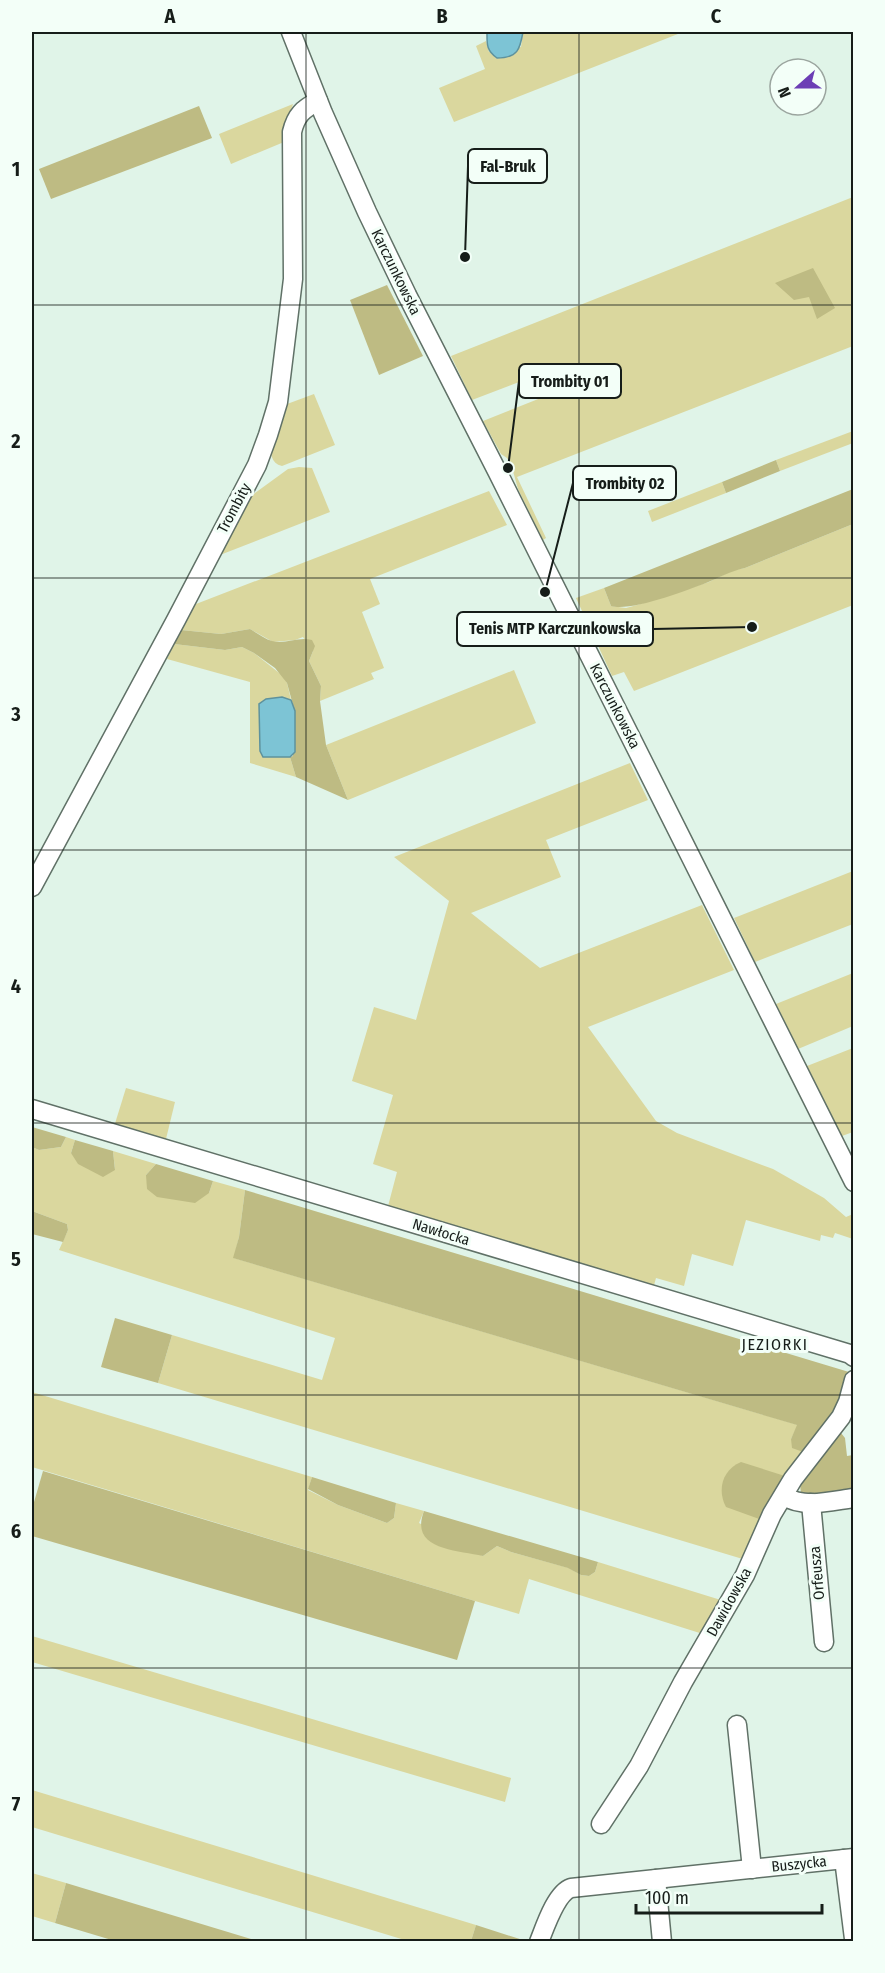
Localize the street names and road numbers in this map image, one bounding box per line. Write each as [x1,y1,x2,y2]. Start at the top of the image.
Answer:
street label: Karczunkowska [368,226,424,318]
street label: Trombity [213,480,255,536]
street label: Karczunkowska [586,660,644,752]
street label: Nawłocka [410,1215,472,1249]
street label: Orfeusza [806,1545,828,1601]
street label: Dawidowska [703,1565,755,1639]
street label: Buszycka [770,1852,828,1876]

